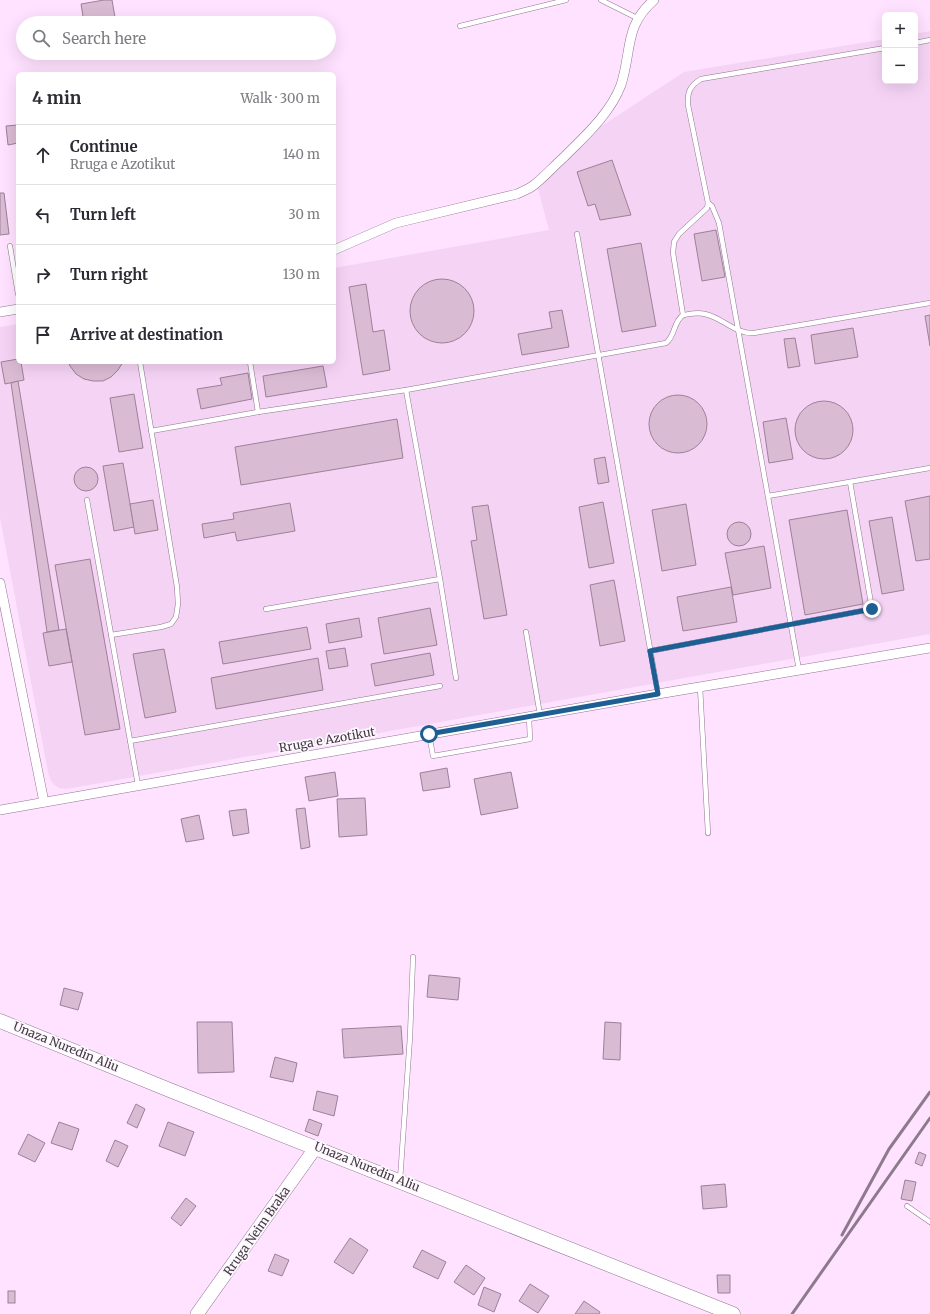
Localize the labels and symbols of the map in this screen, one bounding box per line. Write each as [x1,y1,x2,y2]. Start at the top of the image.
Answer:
route end [863,600,881,618]
street label: Rruga e Azotikut [278,724,376,755]
route start [420,725,438,743]
street label: Unaza Nuredin Aliu [11,1018,122,1075]
street label: Unaza Nuredin Aliu [312,1138,423,1195]
street label: Rruga Neim Braka [220,1183,293,1278]

